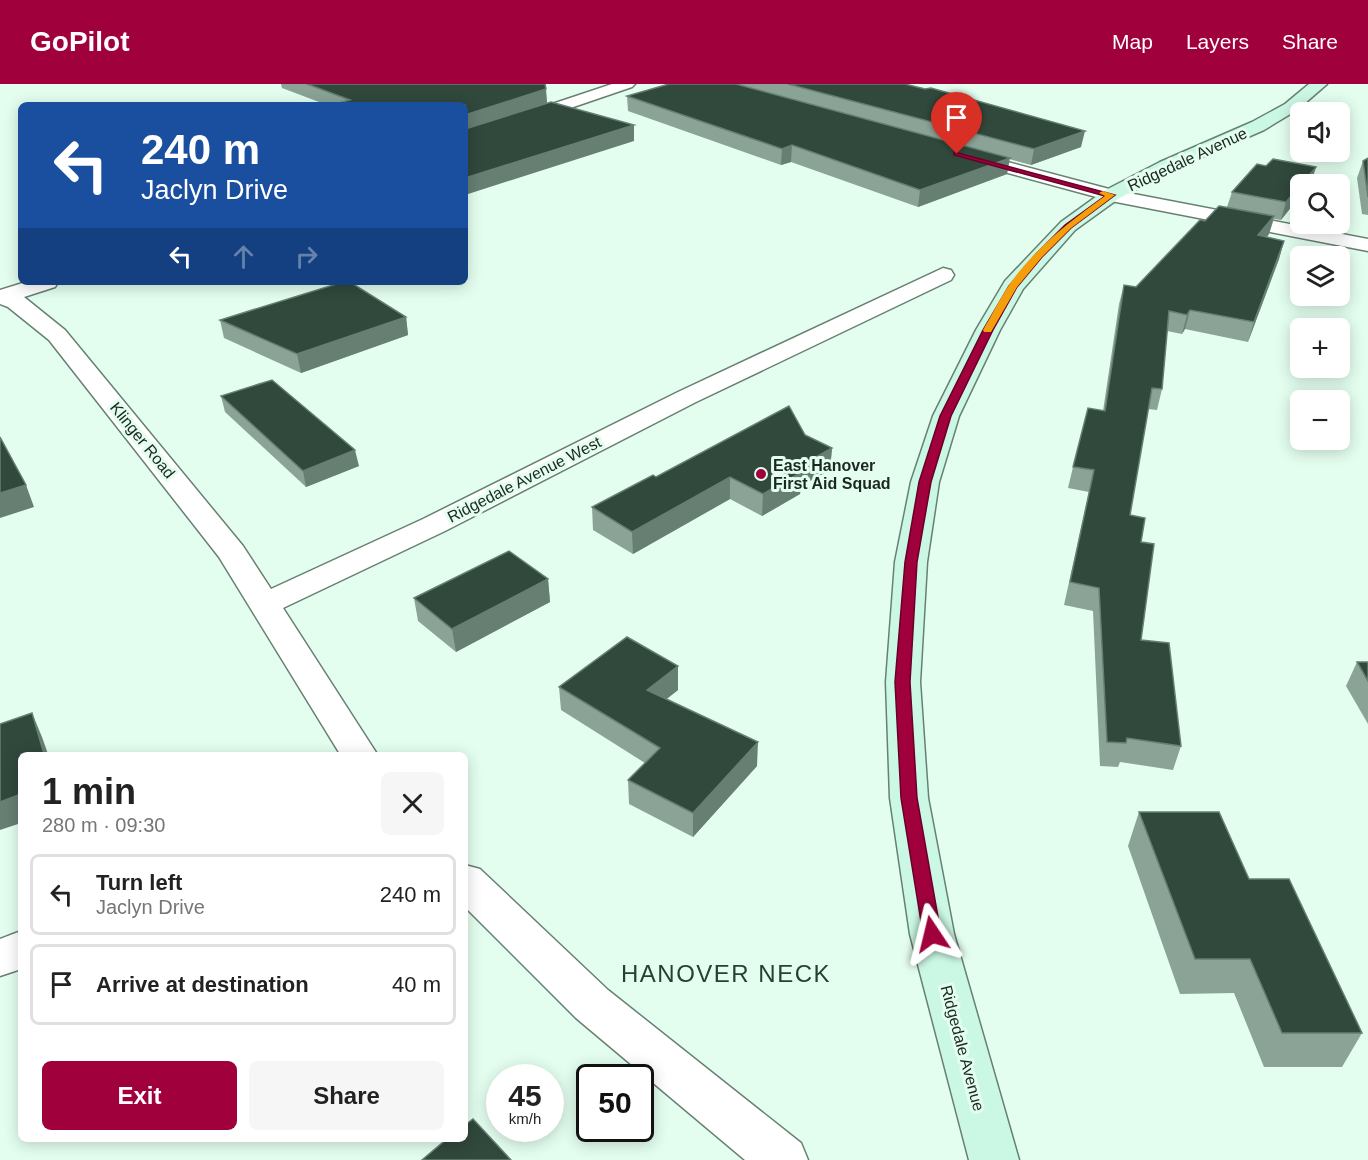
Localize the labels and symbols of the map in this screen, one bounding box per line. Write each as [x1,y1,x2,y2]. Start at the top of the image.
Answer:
pin [931,92,982,154]
street label: Ridgedale Avenue [1125,124,1250,195]
street label: Klinger Road [107,399,178,482]
street label: Ridgedale Avenue West [445,433,604,526]
place label: East Hanover First Aid Squad [773,457,891,492]
marker: East Hanover First Aid Squad [754,467,768,481]
position arrow [900,902,964,966]
district label: HANOVER NECK [621,960,831,987]
street label: Ridgedale Avenue [938,983,988,1113]
speed limit sign: 50 [576,1064,654,1142]

